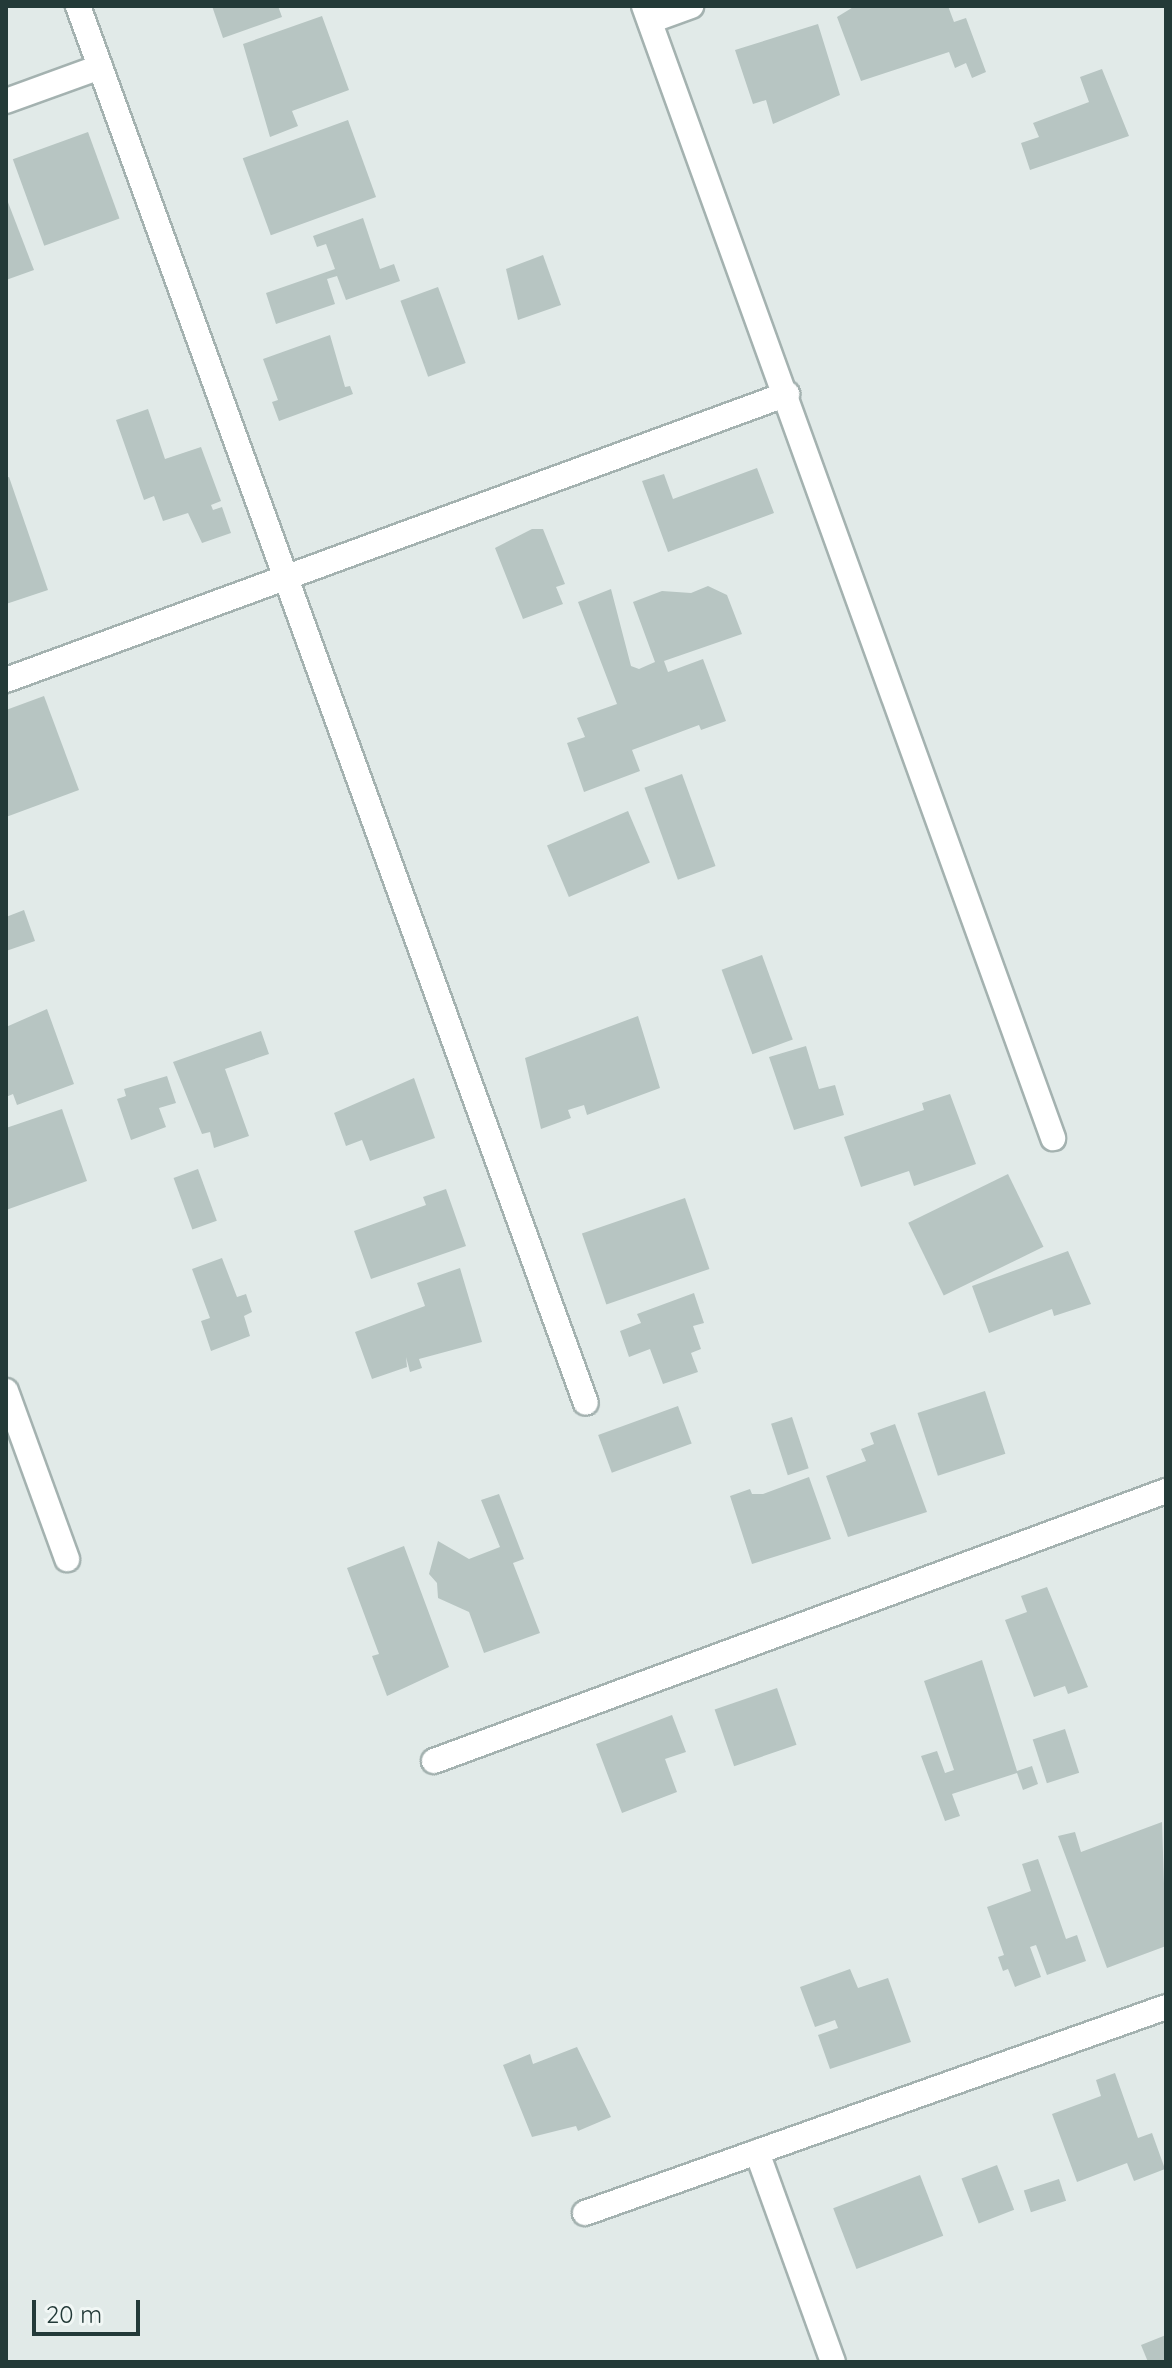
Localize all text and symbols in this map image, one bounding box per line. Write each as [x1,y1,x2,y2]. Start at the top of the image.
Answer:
scale bar [36,2284,144,2334]
text: 20 m [46,2299,102,2329]

